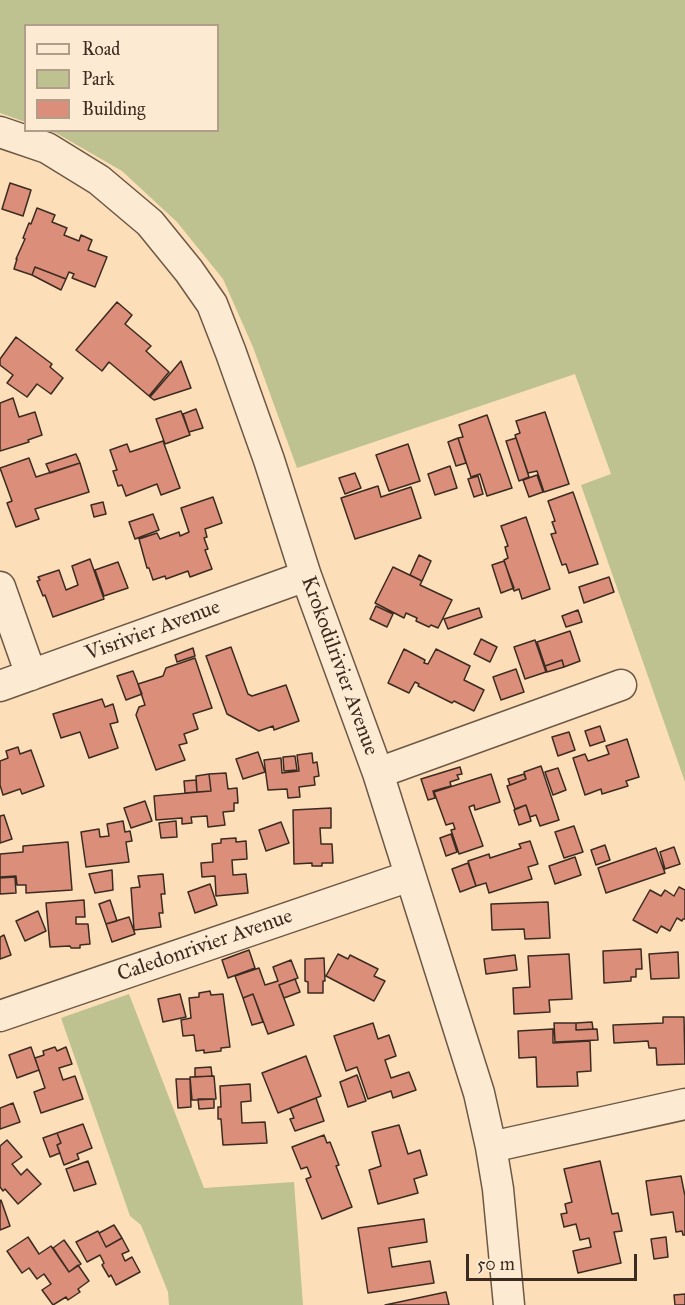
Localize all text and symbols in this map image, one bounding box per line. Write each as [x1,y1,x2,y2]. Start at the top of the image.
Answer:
legend [24,24,219,132]
text: Road [82,38,120,60]
text: Park [82,68,115,90]
text: Building [82,98,145,120]
street label: Krokodilrivier Avenue [295,573,383,759]
street label: Visrivier Avenue [82,595,224,667]
street label: Caledonrivier Avenue [114,904,296,988]
scale bar [469,1242,640,1280]
text: 50 m [477,1253,515,1275]

